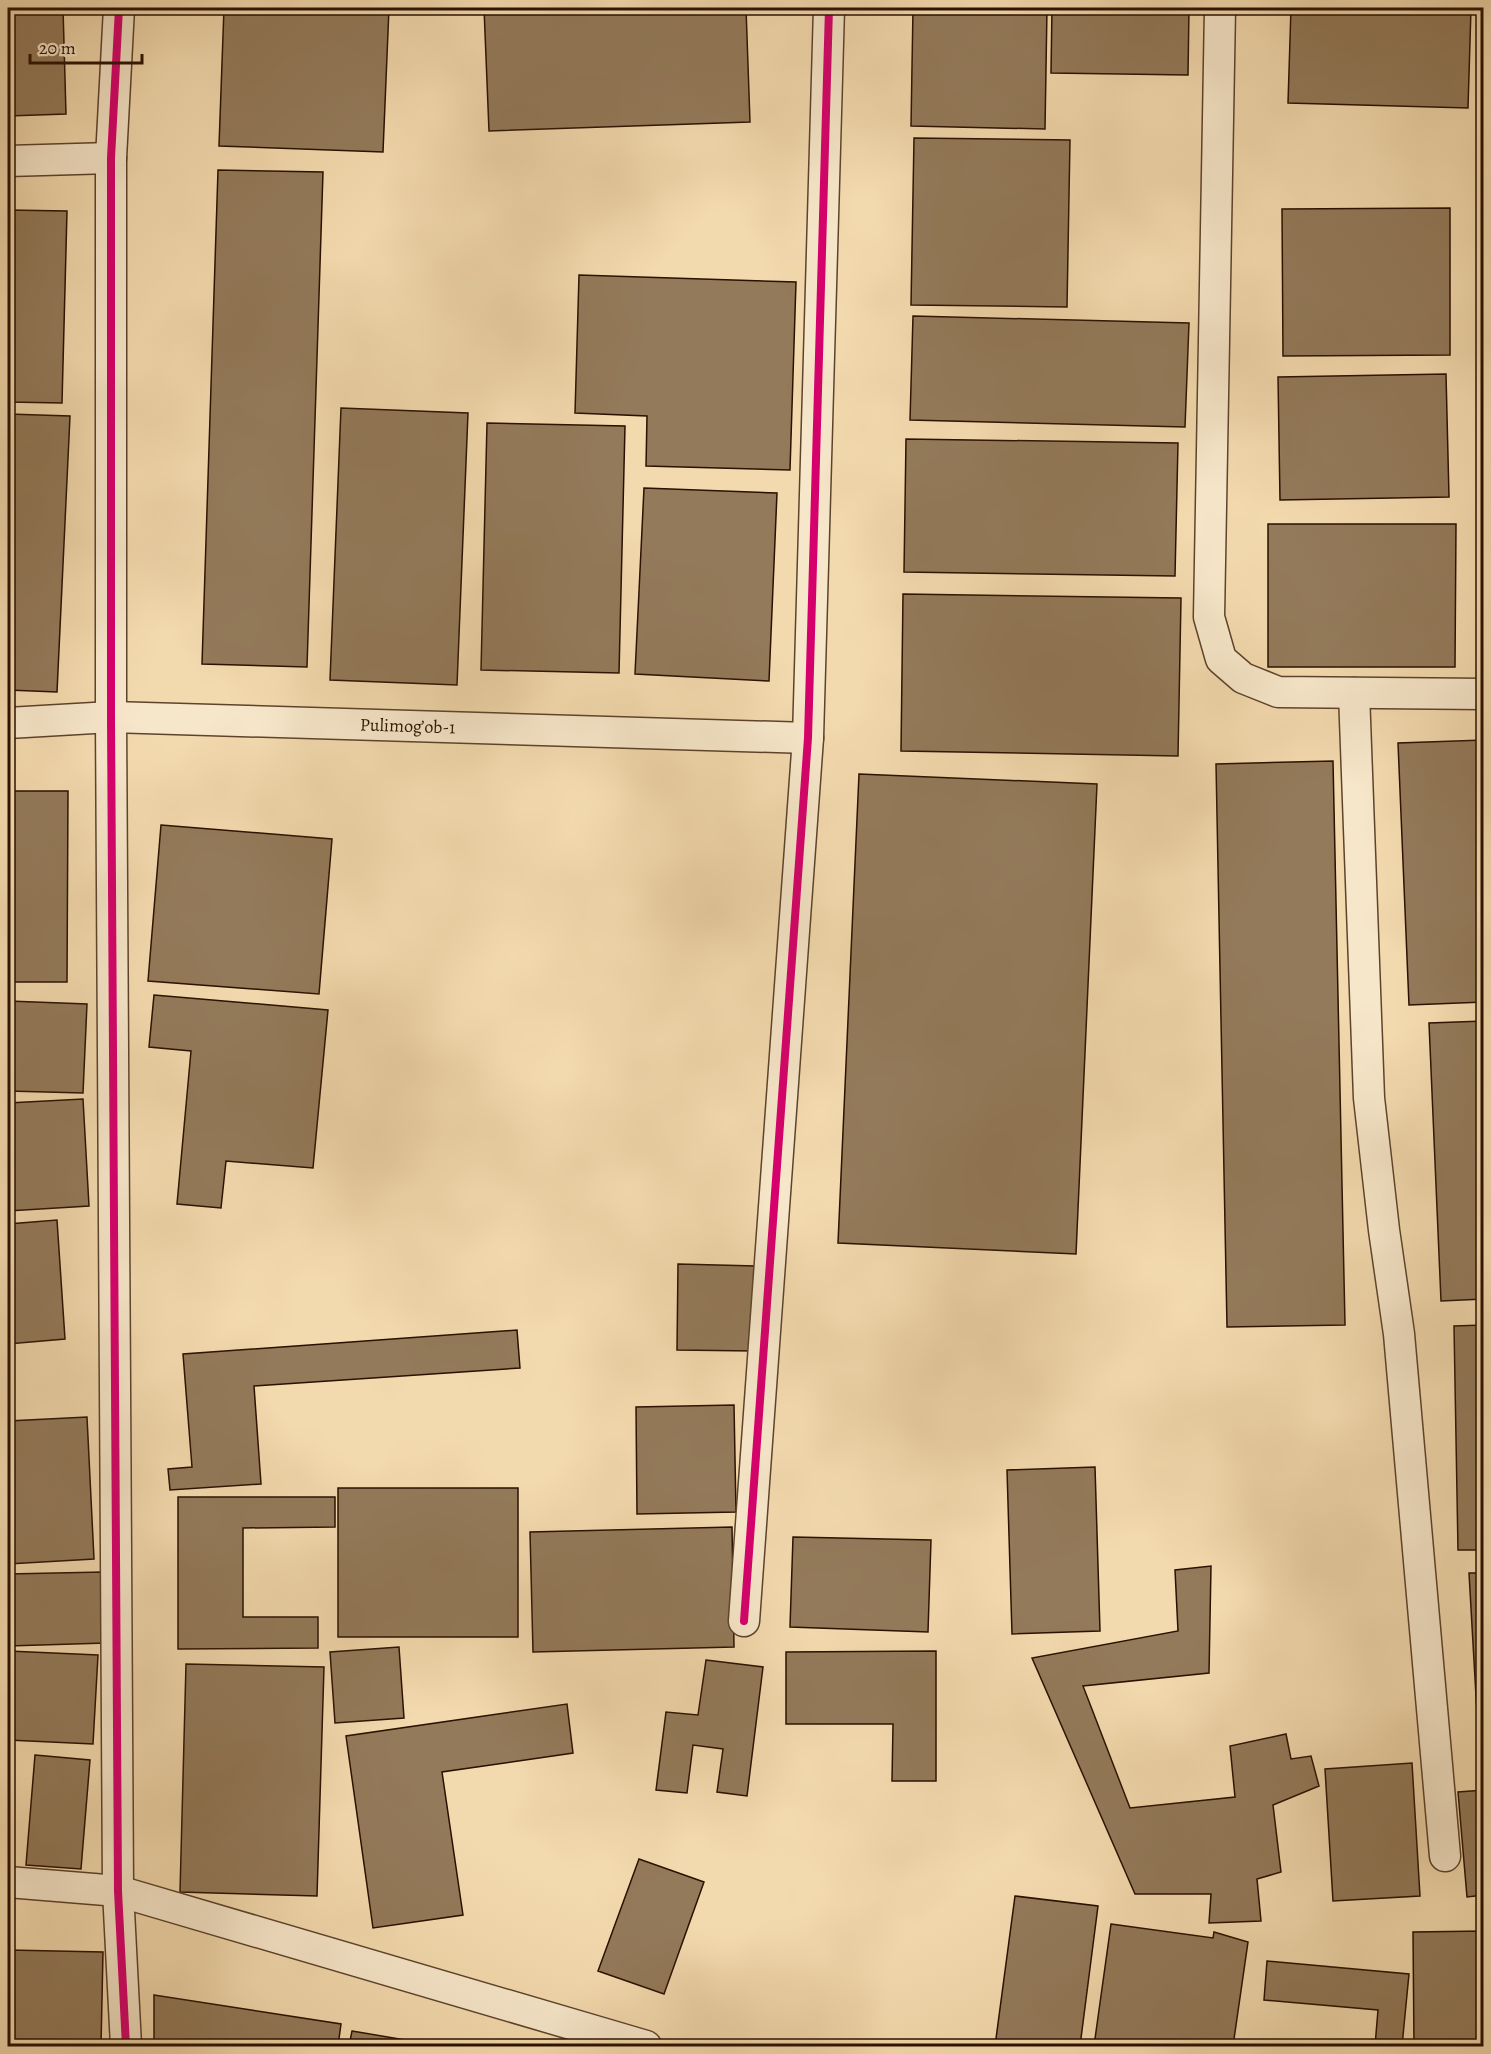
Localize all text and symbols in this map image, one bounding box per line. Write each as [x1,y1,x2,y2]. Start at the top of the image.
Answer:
scale bar [30,27,142,65]
text: 20 m [39,36,76,60]
street label: Pulimog’ob-1 [360,713,456,739]

